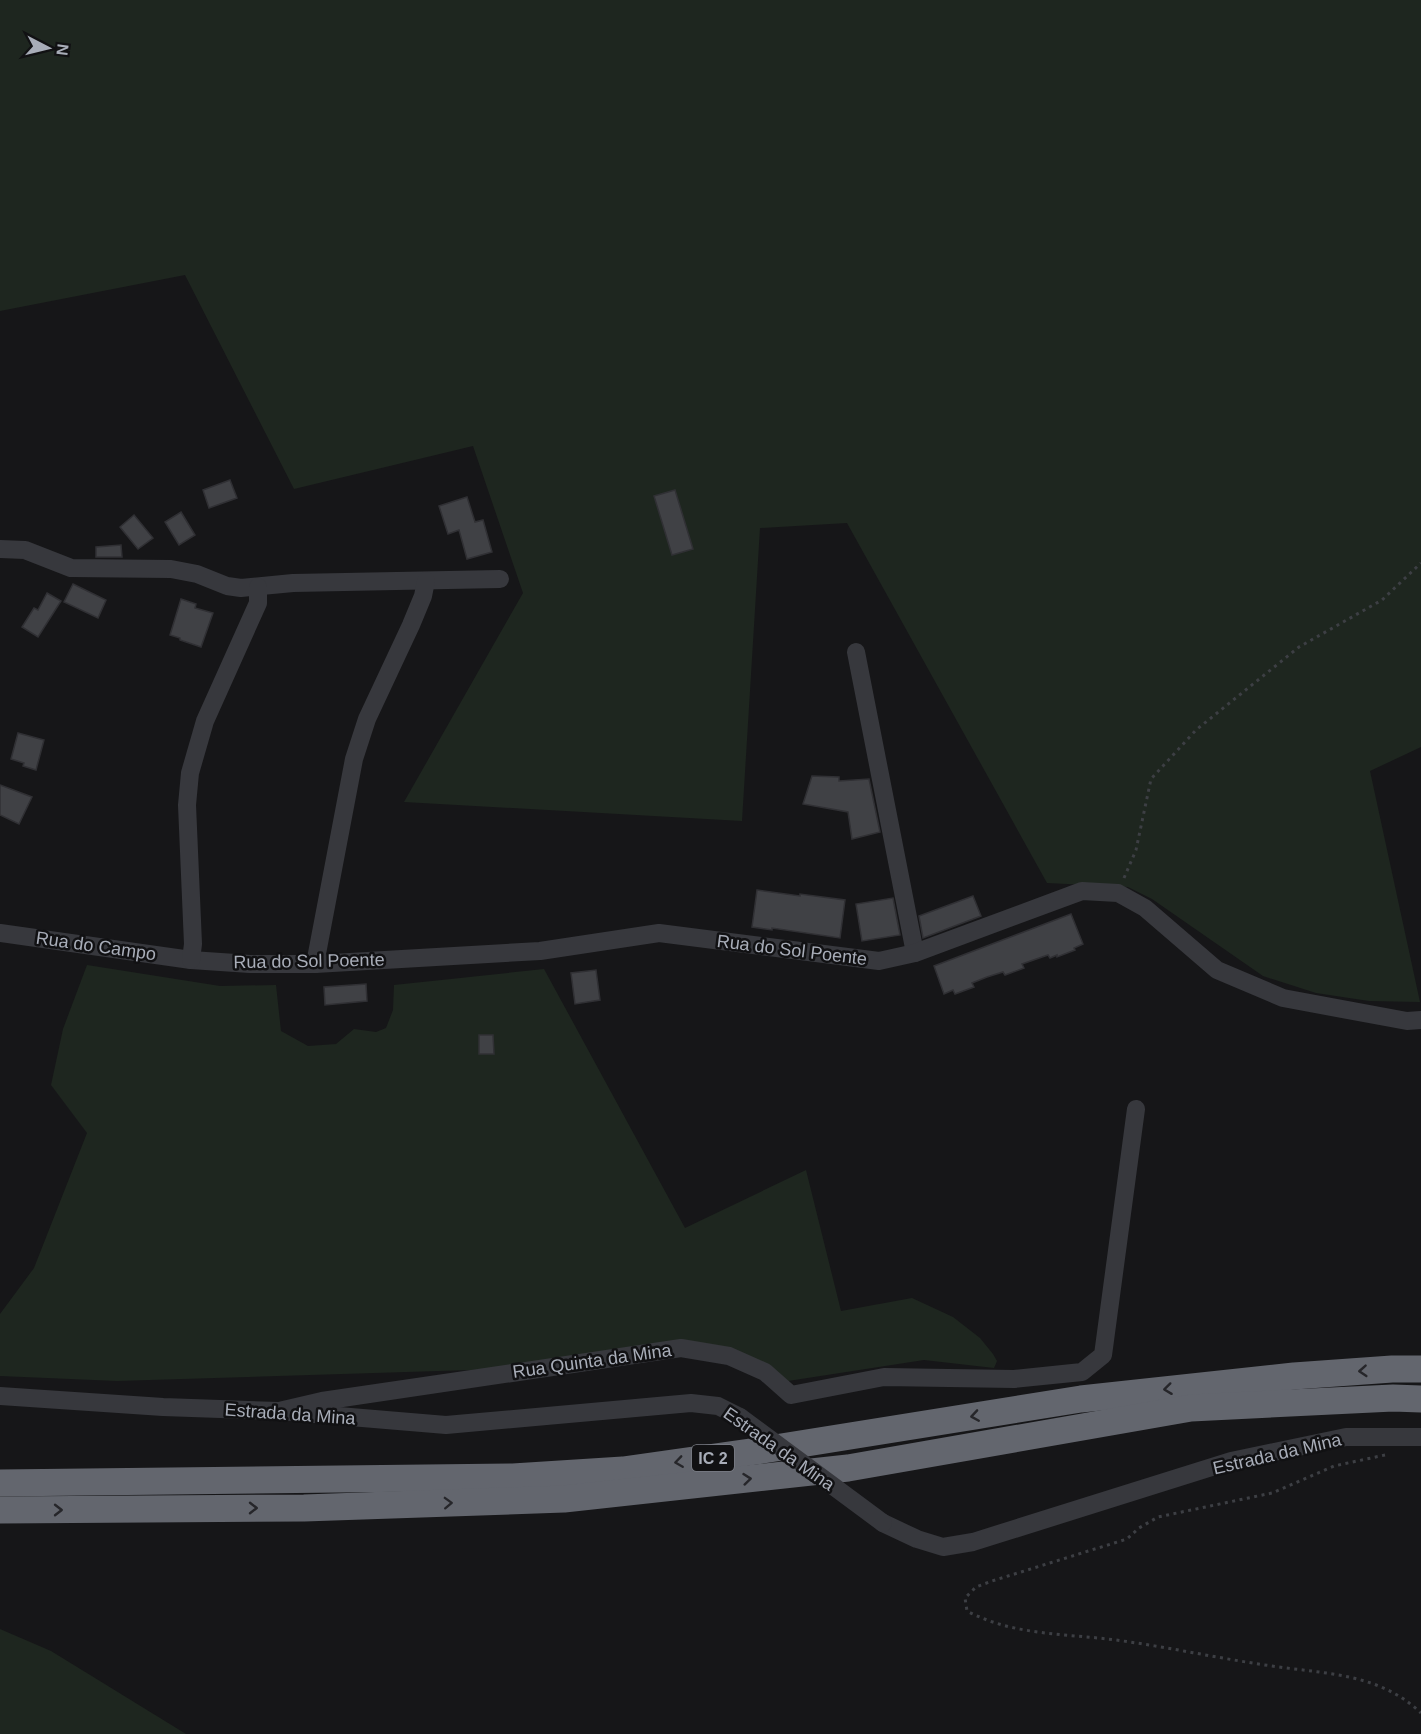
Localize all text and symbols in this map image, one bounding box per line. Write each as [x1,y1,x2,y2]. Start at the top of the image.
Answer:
north arrow [18,18,78,78]
text: N [53,43,72,57]
street label: Rua do Campo [35,928,157,964]
street label: Rua do Sol Poente [716,931,868,969]
street label: Rua do Sol Poente [233,950,385,972]
street label: Rua Quinta da Mina [511,1340,674,1382]
one-way arrow [1358,1364,1367,1377]
one-way arrow [1164,1382,1173,1395]
street label: Estrada da Mina [224,1399,357,1429]
street label: Estrada da Mina [720,1403,839,1495]
one-way arrow [971,1410,980,1422]
street label: Estrada da Mina [1211,1429,1344,1478]
road number: IC 2 [692,1445,734,1471]
one-way arrow [674,1456,684,1468]
one-way arrow [743,1473,752,1486]
one-way arrow [444,1497,453,1510]
one-way arrow [249,1502,258,1515]
one-way arrow [54,1504,63,1516]

